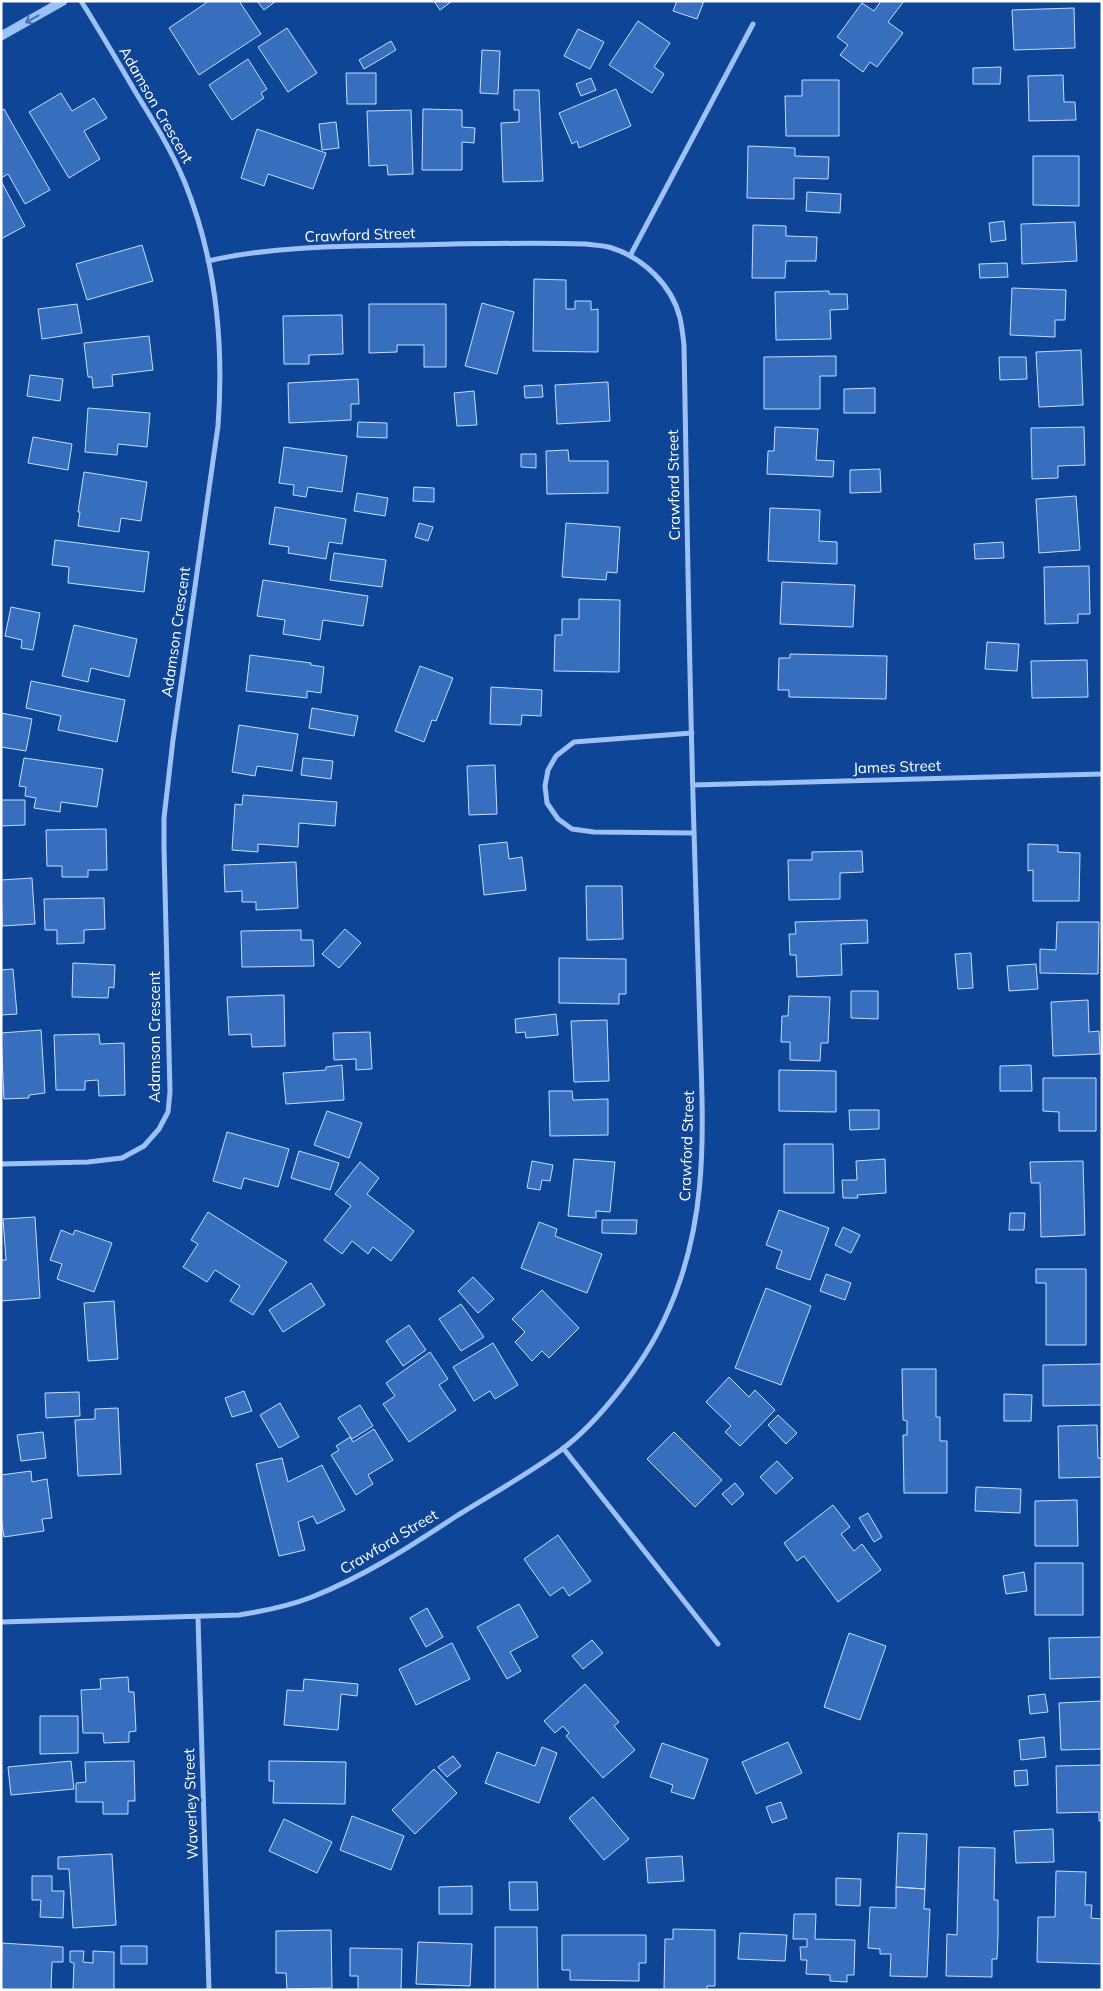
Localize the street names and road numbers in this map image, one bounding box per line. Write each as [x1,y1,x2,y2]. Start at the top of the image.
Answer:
street label: Adamson Crescent [115,43,198,166]
street label: Crawford Street [304,223,416,246]
street label: Crawford Street [663,429,684,541]
street label: Adamson Crescent [157,565,194,698]
street label: James Street [853,755,941,778]
street label: Adamson Crescent [145,971,164,1103]
street label: Crawford Street [675,1090,698,1202]
street label: Crawford Street [336,1505,441,1578]
street label: Waverley Street [179,1748,202,1860]

